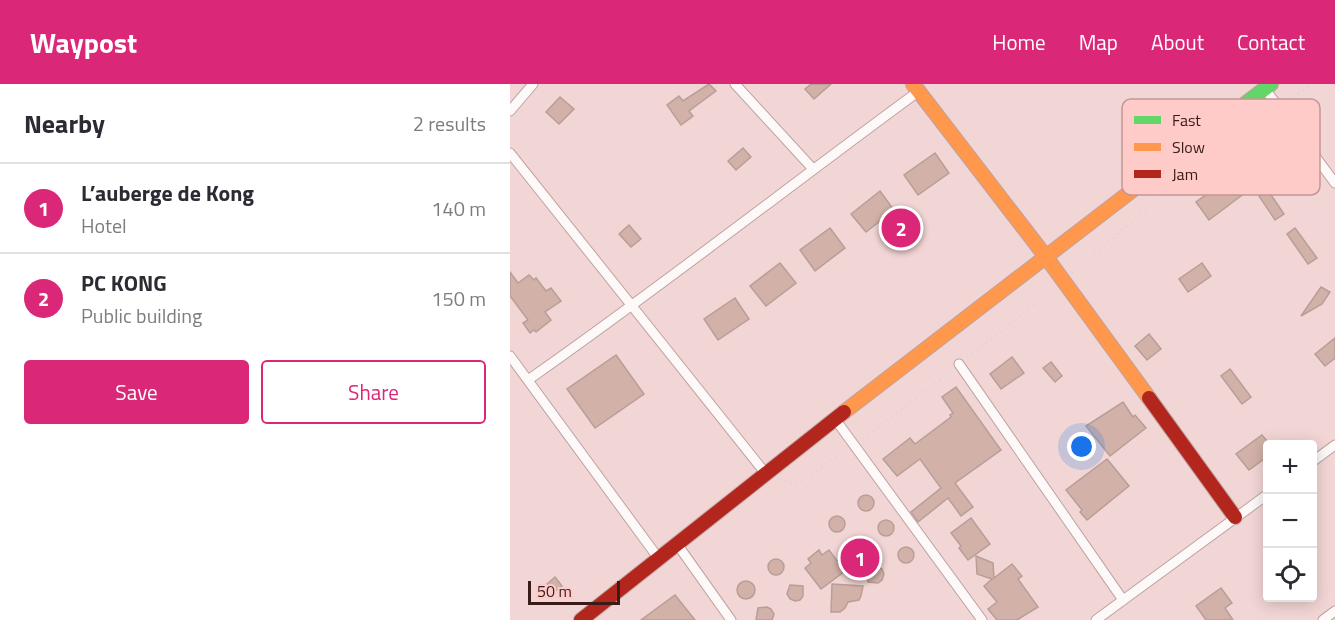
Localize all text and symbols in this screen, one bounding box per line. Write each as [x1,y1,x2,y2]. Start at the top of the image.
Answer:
text: Waypost [30,21,137,64]
text: Home [992,26,1046,58]
text: Map [1079,26,1118,58]
text: About [1151,26,1204,58]
text: Contact [1237,26,1305,58]
legend [1122,99,1320,195]
text: Nearby [24,104,105,143]
text: 2 results [413,108,486,139]
text: Fast [1172,108,1201,132]
text: Slow [1172,135,1205,159]
text: Jam [1172,162,1198,186]
text: L’auberge de Kong [81,176,254,210]
text: 1 [38,193,49,224]
text: 140 m [431,193,486,224]
pin: 2 [882,206,920,250]
text: Hotel [81,210,127,241]
text: PC KONG [81,266,167,300]
text: 2 [38,283,49,314]
text: 150 m [431,283,486,314]
text: Public building [81,300,202,331]
button: Save [24,360,249,424]
button: Share [261,360,486,424]
your location [1067,432,1096,461]
map controls [1263,440,1317,602]
button: + [1263,440,1317,494]
button: − [1263,494,1317,548]
pin: 1 [840,536,880,580]
button: locate [1263,548,1317,602]
scale bar [528,578,620,606]
text: 50 m [537,579,572,603]

